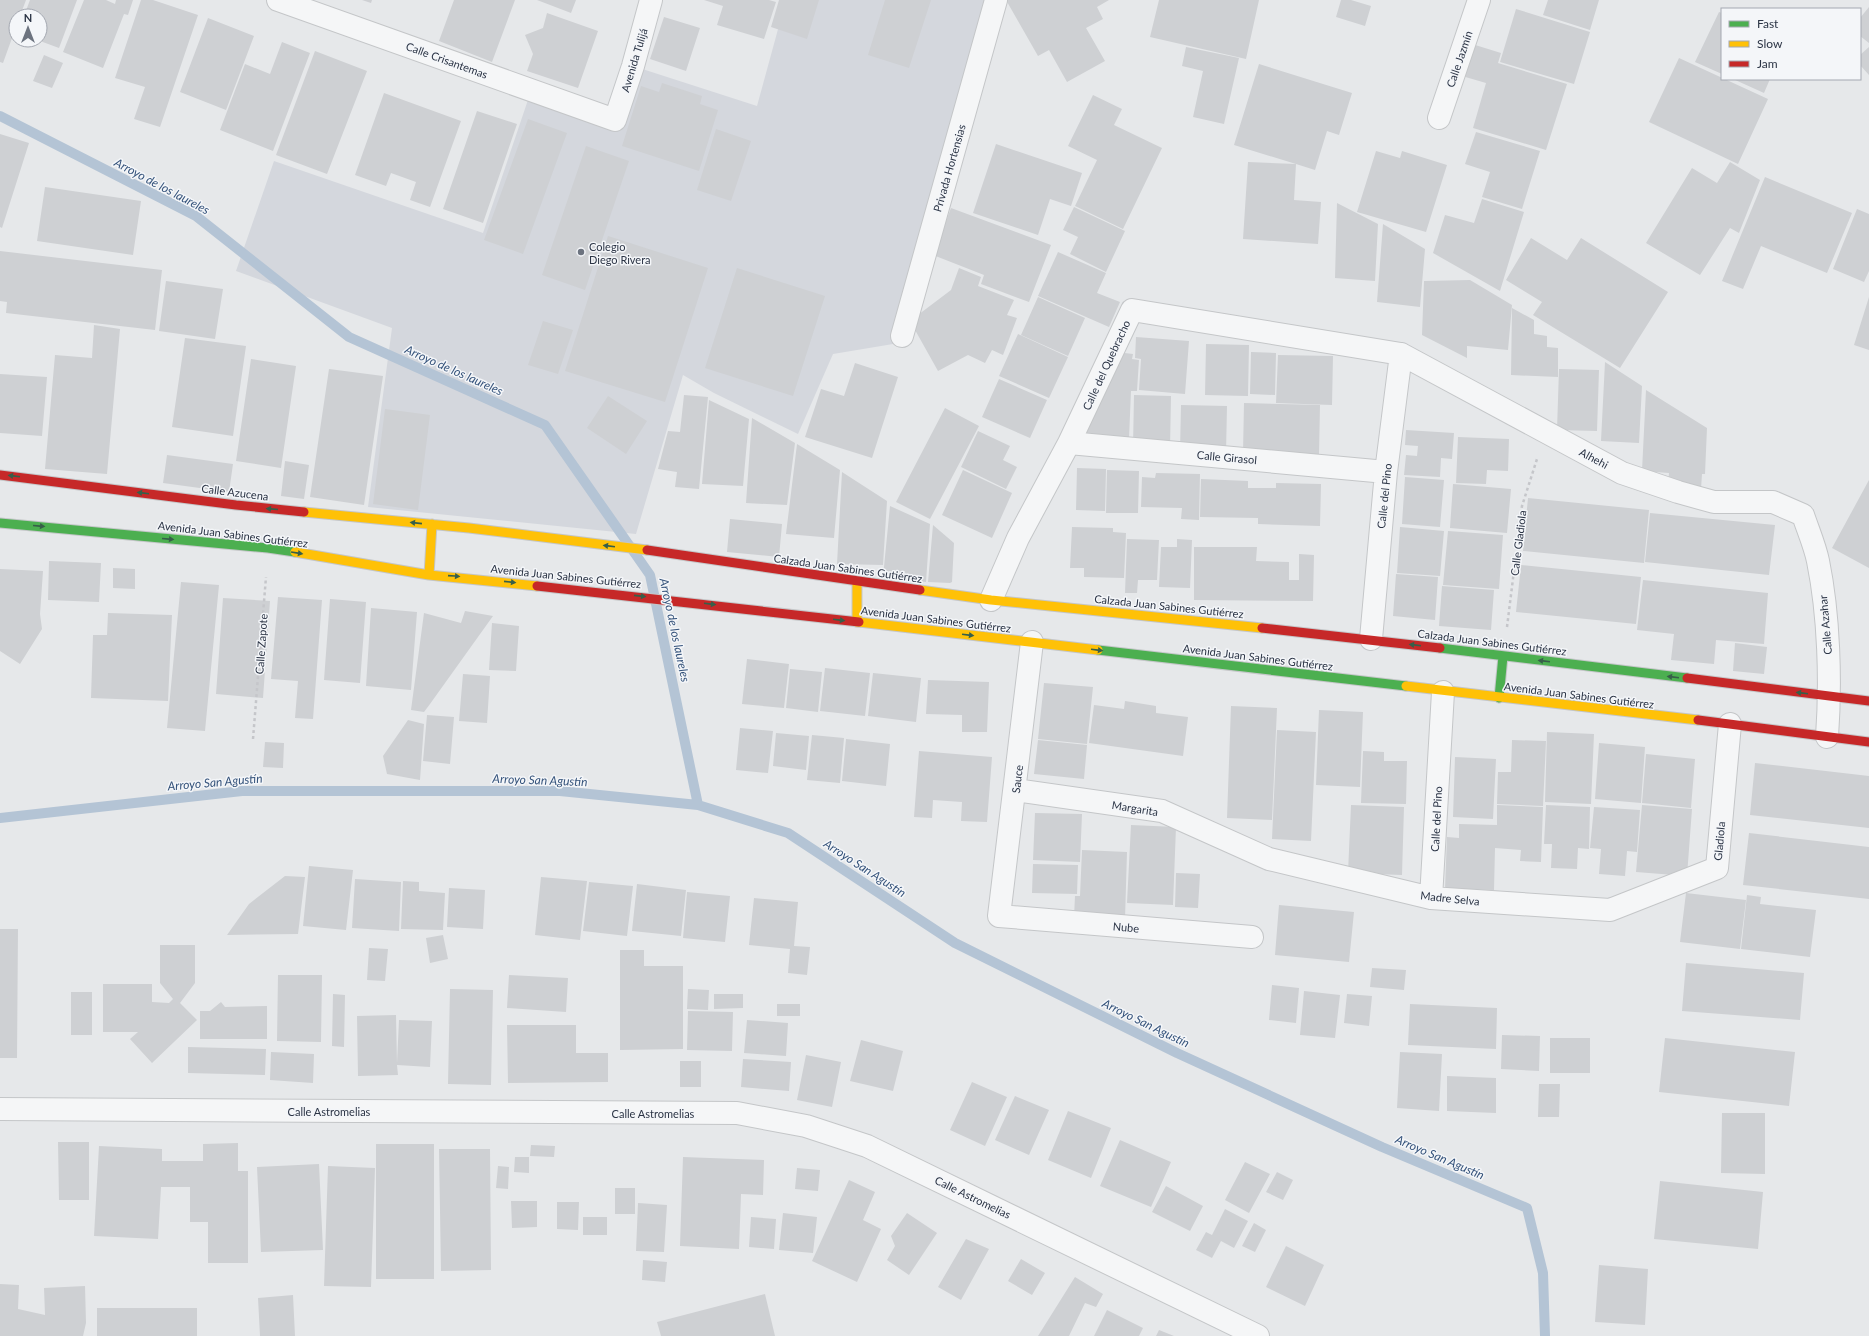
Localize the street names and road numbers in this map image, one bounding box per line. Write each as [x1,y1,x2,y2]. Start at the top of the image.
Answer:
street label: Avenida Tulijá [618,27,650,93]
street label: Calle Jazmín [1443,29,1475,89]
street label: Calle Crisantemas [404,39,490,81]
street label: Privada Hortensias [930,122,968,213]
street label: Calle del Quebracho [1079,318,1133,412]
street label: Alhehi [1577,445,1611,471]
street label: Calle Girasol [1196,448,1258,466]
street label: Calle del Pino [1374,463,1394,529]
street label: Calle Azucena [201,481,269,503]
street label: Calle Gladiola [1508,510,1528,576]
street label: Avenida Juan Sabines Gutiérrez [157,518,309,550]
street label: Calzada Juan Sabines Gutiérrez [773,551,923,585]
street label: Avenida Juan Sabines Gutiérrez [490,562,642,590]
street label: Calzada Juan Sabines Gutiérrez [1094,592,1244,620]
street label: Calle Azahar [1816,595,1834,655]
street label: Avenida Juan Sabines Gutiérrez [860,603,1012,635]
street label: Calle Zapote [252,613,270,675]
street label: Calzada Juan Sabines Gutiérrez [1417,626,1567,658]
street label: Avenida Juan Sabines Gutiérrez [1182,641,1334,673]
street label: Avenida Juan Sabines Gutiérrez [1503,679,1655,711]
street label: Sauce [1009,764,1025,794]
street label: Calle del Pino [1428,786,1444,852]
street label: Margarita [1111,798,1159,818]
street label: Gladiola [1711,821,1727,861]
street label: Madre Selva [1420,888,1480,908]
street label: Nube [1112,919,1140,935]
street label: Calle Astromelias [288,1105,371,1118]
street label: Calle Astromelias [612,1107,695,1120]
street label: Calle Astromelias [933,1173,1013,1221]

